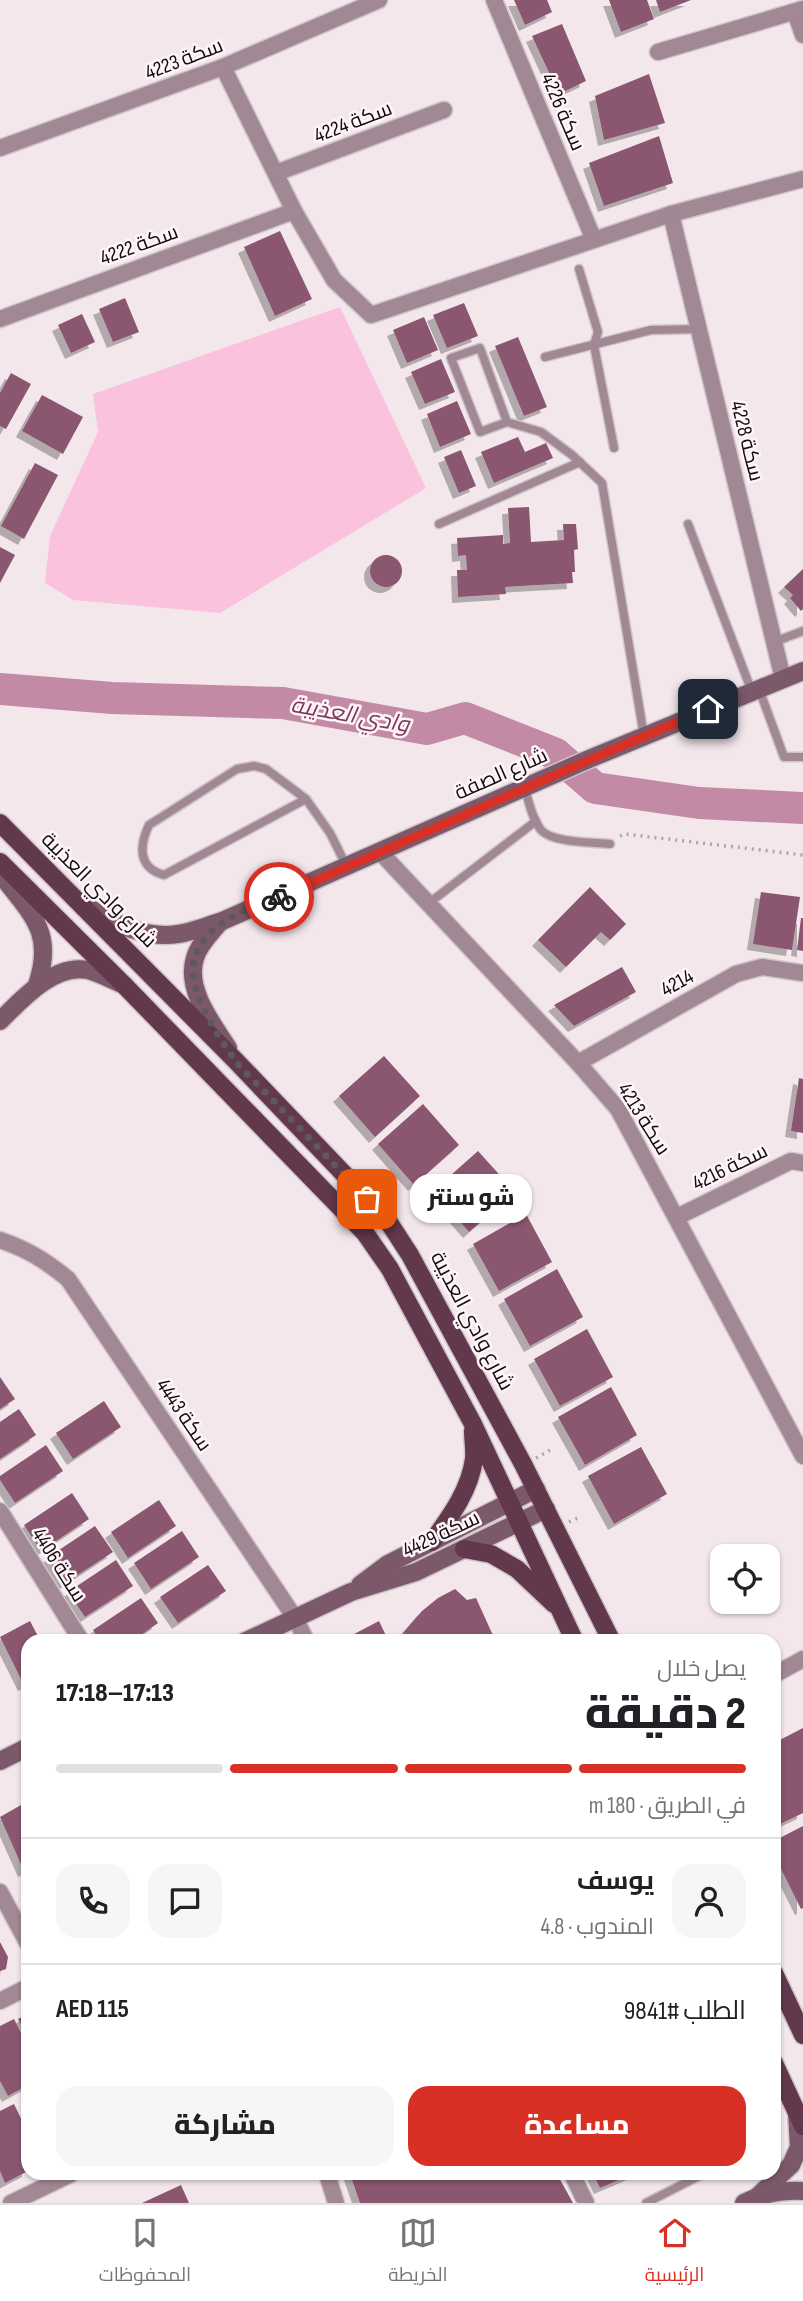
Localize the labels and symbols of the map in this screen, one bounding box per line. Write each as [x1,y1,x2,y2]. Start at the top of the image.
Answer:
street label: سكة 4223 [141,33,227,85]
street label: سكة 4226 [535,69,591,155]
street label: سكة 4224 [310,96,396,148]
street label: سكة 4222 [96,219,182,271]
street label: سكة 4228 [725,398,769,484]
pin [678,679,738,739]
water label: وادي العذيبة [288,691,413,742]
street label: شارع الصفة [451,742,552,806]
street label: شارع وادي العذيبة [34,827,162,955]
courier [244,862,314,932]
street label: 4214 [656,964,698,1002]
street label: سكة 4213 [612,1078,676,1160]
street label: سكة 4216 [688,1138,772,1196]
pin [337,1169,397,1229]
callout: شو سنتر [409,1174,532,1224]
street label: شارع وادي العذيبة [422,1247,519,1396]
street label: سكة 4443 [151,1374,217,1456]
street label: سكة 4429 [398,1505,484,1563]
street label: سكة 4406 [26,1523,92,1607]

